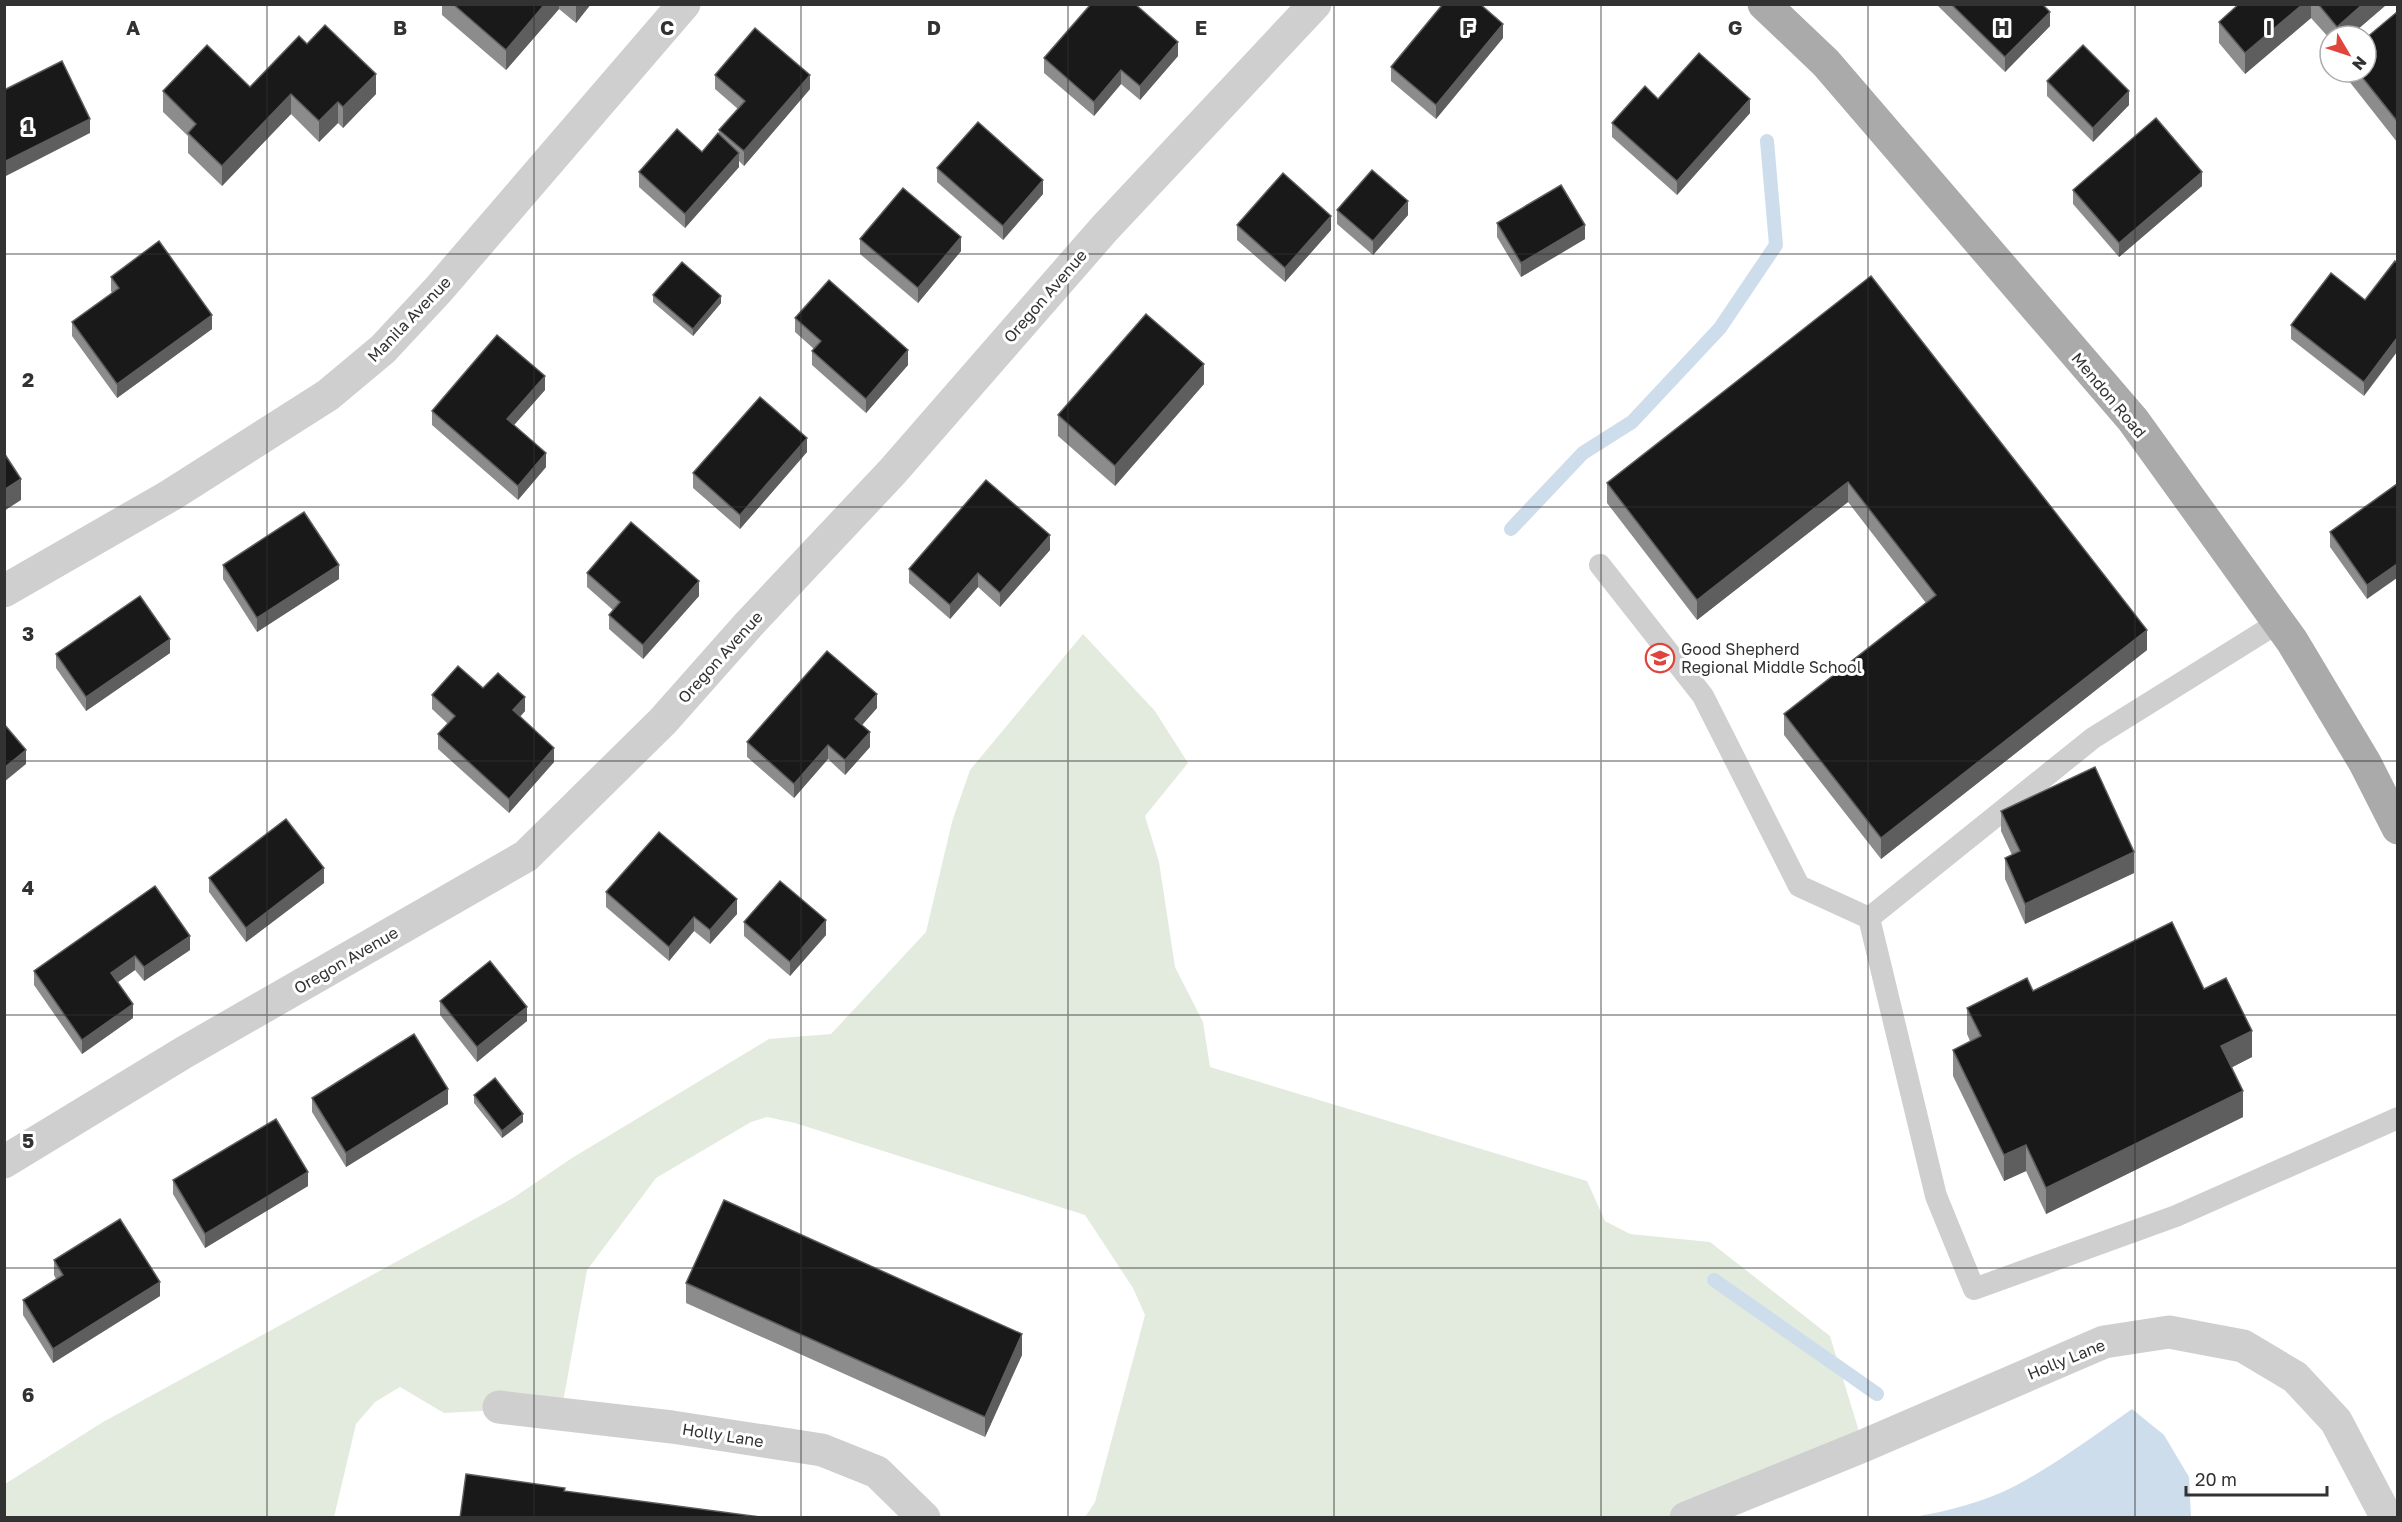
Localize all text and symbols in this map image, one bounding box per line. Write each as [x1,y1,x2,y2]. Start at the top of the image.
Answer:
text: A [126,15,140,39]
text: B [393,15,407,39]
text: C [660,15,674,39]
text: D [927,15,941,39]
text: E [1195,15,1207,39]
text: F [1462,15,1474,39]
text: G [1728,15,1742,39]
text: H [1994,15,2010,39]
text: I [2266,15,2272,39]
north arrow [2318,24,2378,84]
text: N [2348,52,2371,74]
text: 1 [23,114,33,138]
street label: Oregon Avenue [999,245,1091,347]
street label: Manila Avenue [363,272,455,366]
street label: Mendon Road [2067,348,2151,442]
text: 2 [22,367,34,391]
street label: Oregon Avenue [673,607,767,707]
text: 3 [22,621,34,645]
place label: Good Shepherd Regional Middle School [1681,639,1862,677]
school or university icon: Good Shepherd Regional Middle School [1644,642,1676,674]
text: 4 [22,875,34,899]
street label: Oregon Avenue [290,922,402,998]
text: 5 [22,1128,34,1152]
street label: Holly Lane [2024,1334,2108,1384]
text: 6 [22,1382,34,1406]
street label: Holly Lane [681,1419,765,1451]
scale bar [2186,1459,2327,1497]
text: 20 m [2195,1468,2237,1490]

